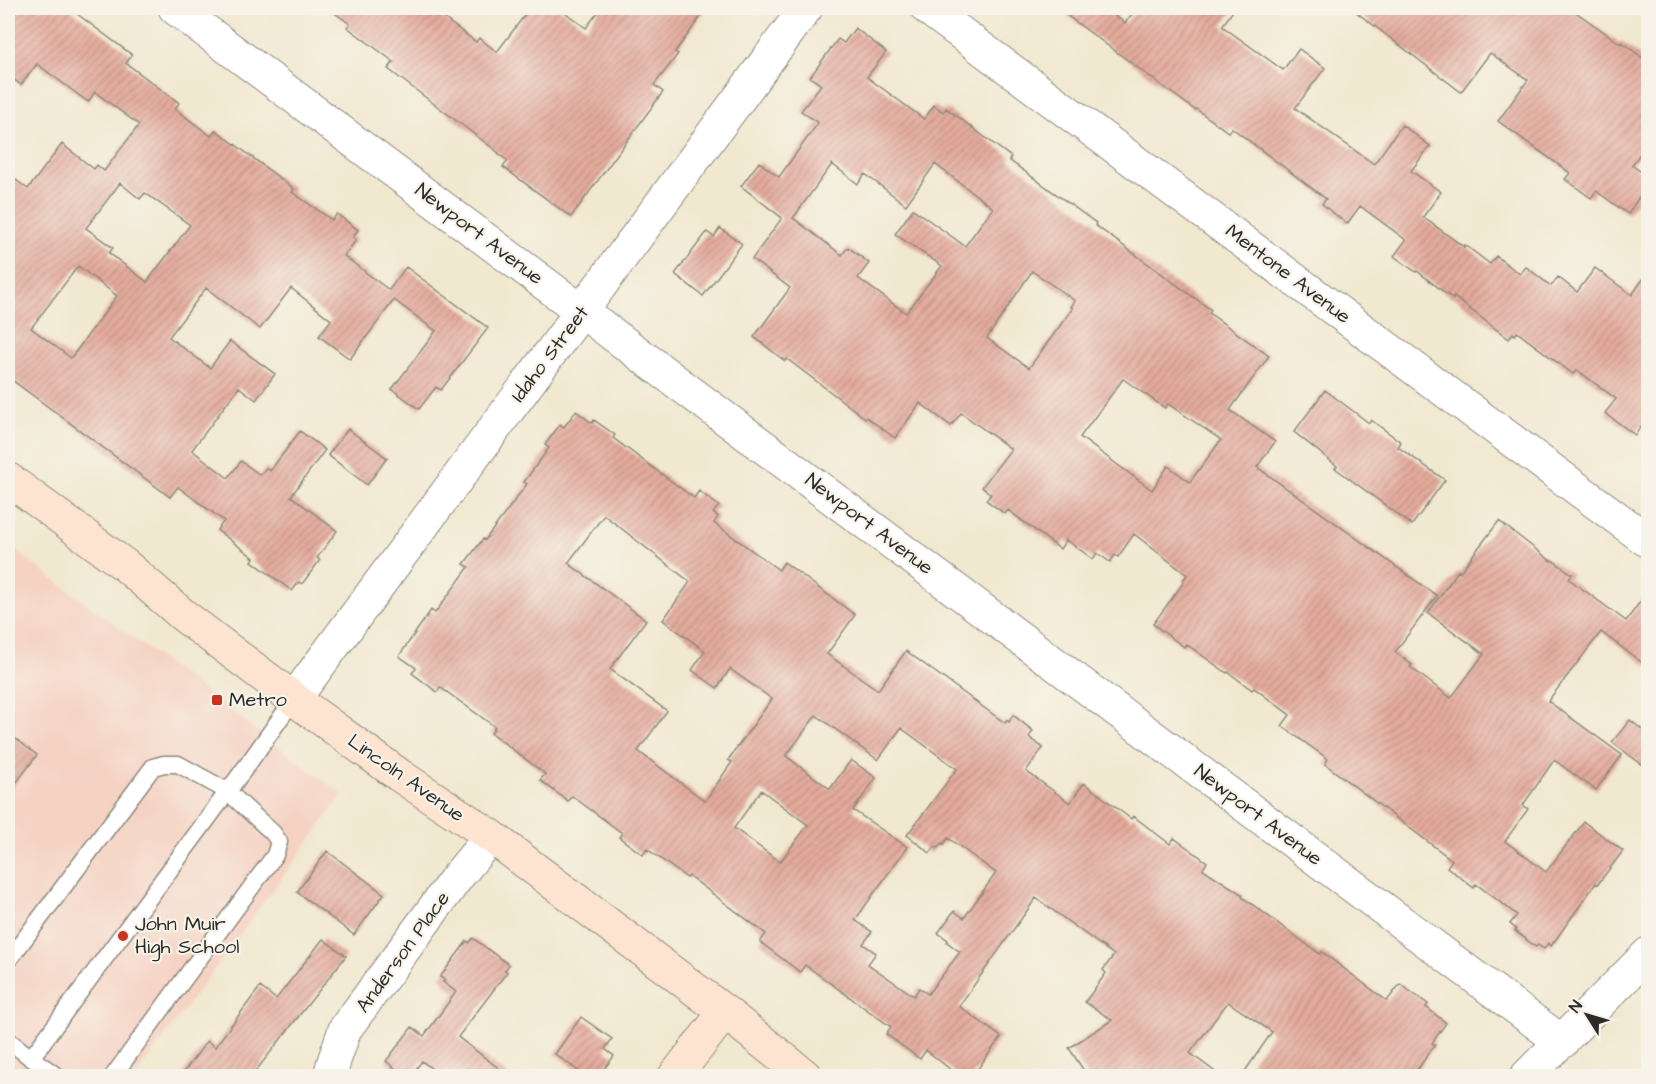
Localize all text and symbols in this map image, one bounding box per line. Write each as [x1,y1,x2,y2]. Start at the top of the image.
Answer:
street label: Newport Avenue [409,176,549,292]
street label: Mentone Avenue [1219,218,1357,331]
street label: Idaho Street [504,300,596,408]
street label: Newport Avenue [799,466,939,582]
place label: Metro [229,686,287,714]
marker: Metro [210,693,224,707]
street label: Lincoln Avenue [342,727,470,829]
street label: Newport Avenue [1188,757,1328,873]
street label: Anderson Place [349,885,457,1018]
place label: John Muir High School [135,910,239,962]
marker: John Muir High School [116,929,130,943]
north arrow [1557,985,1617,1045]
text: N [1564,996,1588,1017]

